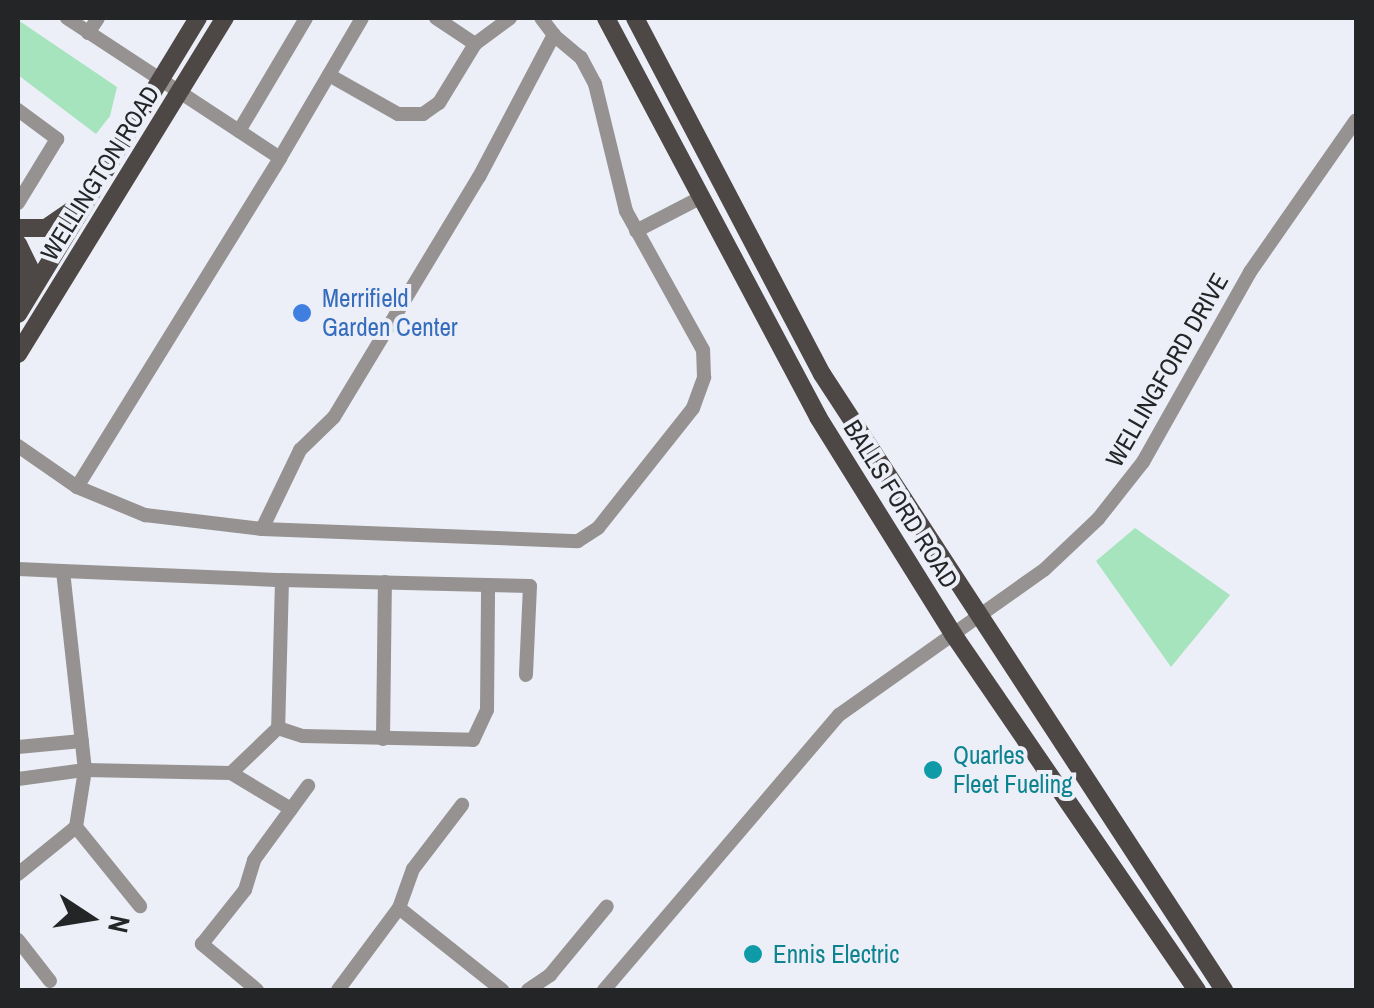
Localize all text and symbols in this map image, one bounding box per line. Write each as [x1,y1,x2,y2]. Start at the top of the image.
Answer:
street label: WELLINGTON ROAD [34,80,166,266]
street label: WELLINGFORD DRIVE [1099,268,1235,472]
place label: Merrifield Garden Center [322,284,458,343]
marker: Merrifield Garden Center [291,302,313,324]
street label: BALLS FORD ROAD [837,414,965,594]
place label: Quarles Fleet Fueling [953,741,1073,800]
marker: Quarles Fleet Fueling [922,759,944,781]
north arrow [40,868,140,968]
text: N [99,912,140,936]
place label: Ennis Electric [773,939,899,969]
marker: Ennis Electric [742,943,764,965]

